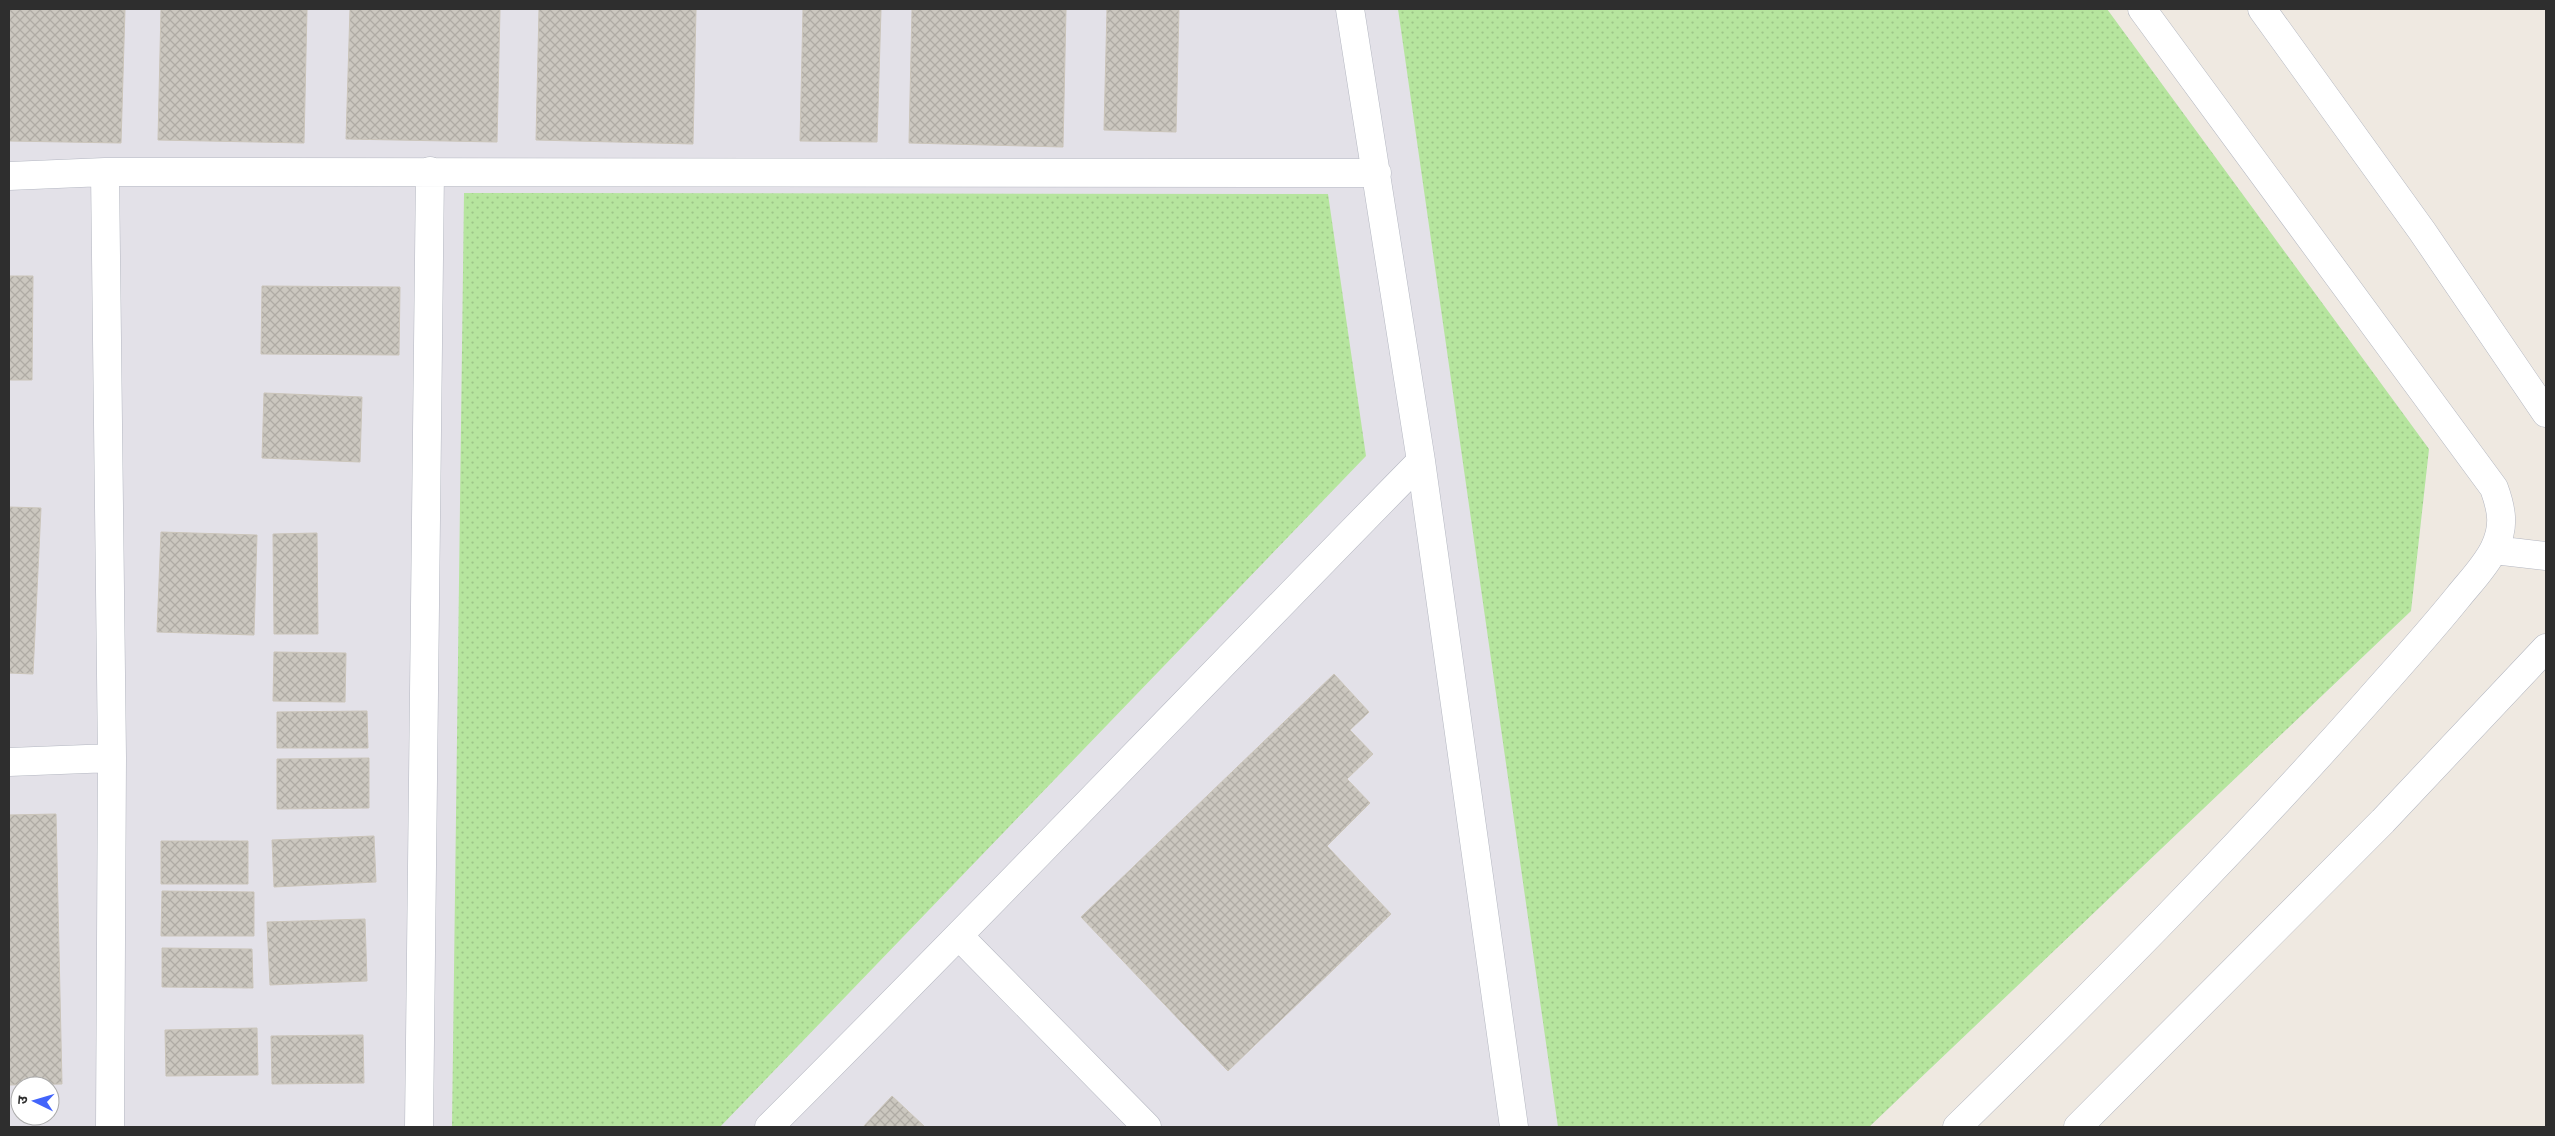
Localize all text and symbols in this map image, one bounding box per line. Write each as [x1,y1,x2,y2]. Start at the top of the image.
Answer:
north arrow [10,1076,60,1126]
text: उ [13,1094,31,1105]

